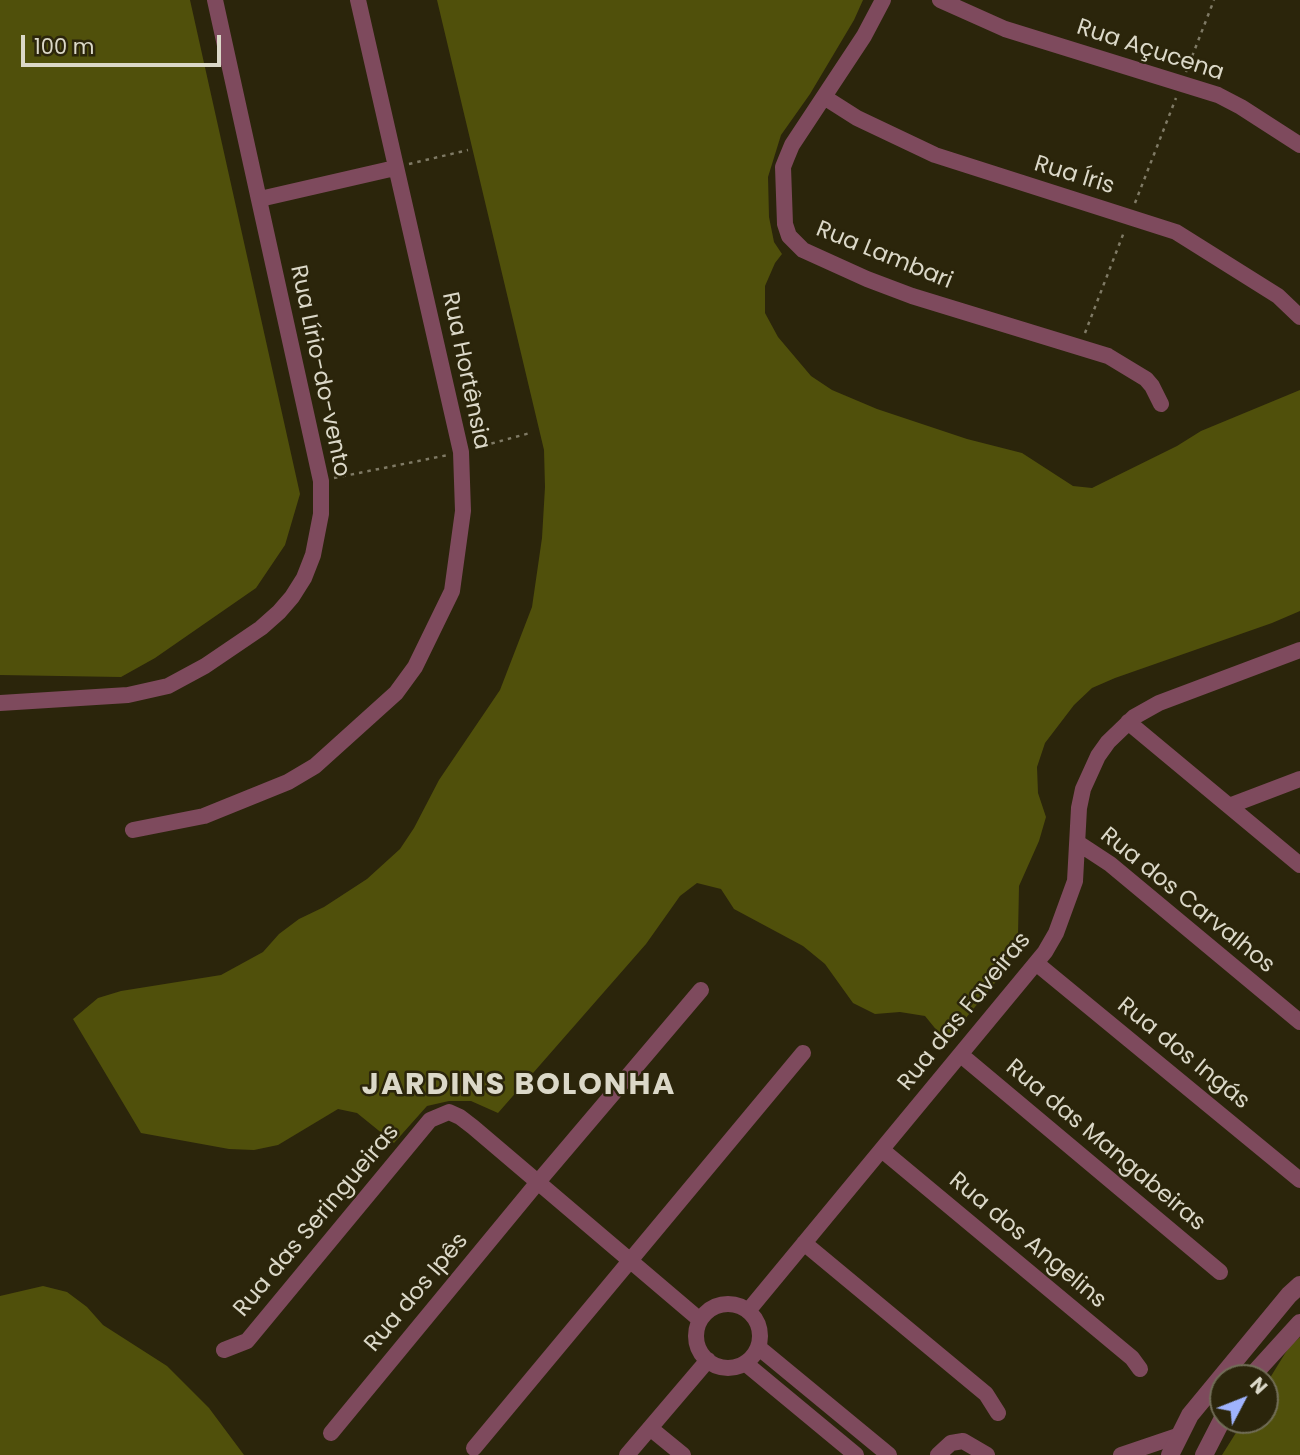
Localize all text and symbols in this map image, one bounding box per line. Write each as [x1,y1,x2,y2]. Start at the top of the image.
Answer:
street label: Rua Açucena [1073,14,1227,88]
scale bar [24,21,224,65]
text: 100 m [34,32,94,61]
street label: Rua Íris [1031,151,1117,201]
street label: Rua Lambari [812,216,956,296]
street label: Rua Lírio-do-vento [283,263,355,479]
street label: Rua Hortênsia [435,290,495,452]
street label: Rua dos Carvalhos [1094,822,1280,980]
street label: Rua das Faveiras [893,927,1037,1097]
street label: Rua dos Ingás [1111,992,1255,1116]
street label: Rua das Mangabeiras [999,1054,1211,1238]
district label: JARDINS BOLONHA [363,1068,675,1104]
street label: Rua das Seringueiras [228,1119,406,1323]
street label: Rua dos Angelins [943,1167,1111,1315]
street label: Rua dos Ipês [359,1228,475,1358]
north arrow [1209,1364,1279,1434]
text: N [1244,1372,1273,1400]

